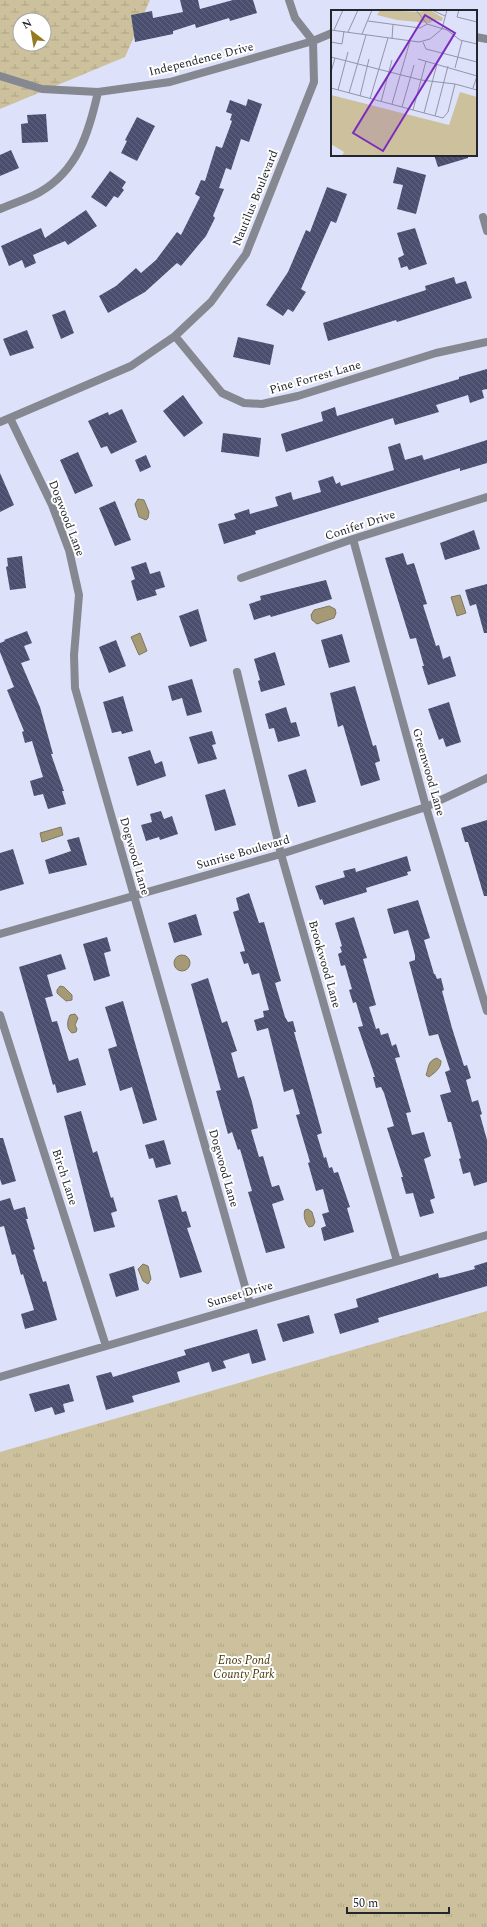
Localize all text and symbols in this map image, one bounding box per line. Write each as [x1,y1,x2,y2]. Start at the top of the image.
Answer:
inset map [331,10,477,156]
north arrow [12,12,52,52]
text: N [19,14,35,33]
street label: Independence Drive [147,37,256,82]
street label: Nautilus Boulevard [228,147,284,249]
street label: Pine Forrest Lane [267,355,363,400]
street label: Dogwood Lane [43,477,90,559]
street label: Conifer Drive [323,505,398,546]
street label: Greenwood Lane [407,726,450,818]
street label: Dogwood Lane [114,815,155,898]
street label: Sunrise Boulevard [194,830,292,875]
street label: Brookwood Lane [303,918,346,1010]
street label: Dogwood Lane [203,1127,244,1210]
street label: Birch Lane [46,1146,83,1208]
street label: Sunset Drive [205,1276,275,1313]
park label: Enos Pond County Park [213,1651,275,1684]
scale bar [347,1889,449,1915]
text: 50 m [353,1894,378,1913]

